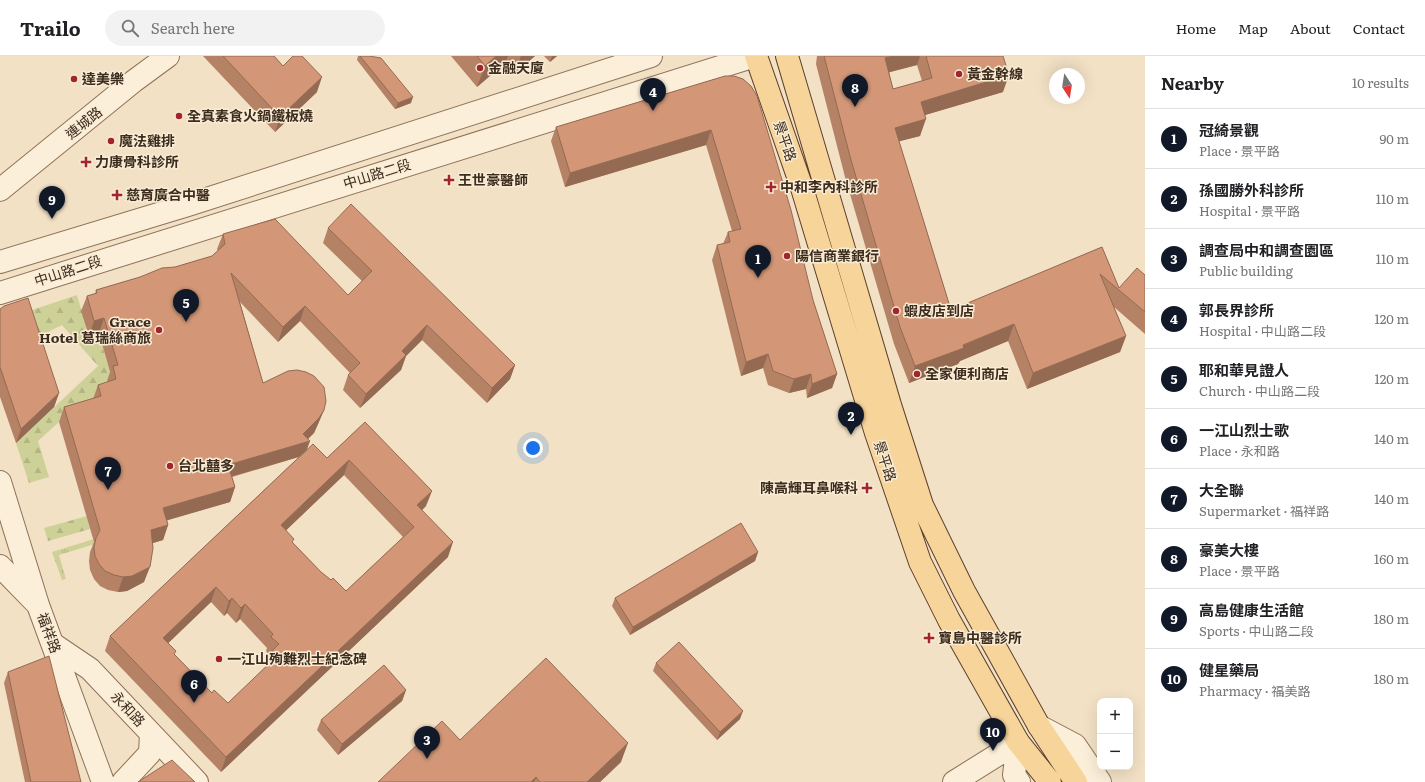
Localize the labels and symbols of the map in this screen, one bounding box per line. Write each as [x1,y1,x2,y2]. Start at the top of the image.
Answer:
place label: 金融天廈 [488,57,544,77]
marker: 金融天廈 [475,63,485,73]
place label: 黃金幹線 [967,63,1023,83]
place label: 達美樂 [82,68,124,88]
north arrow [1049,68,1085,104]
marker: 黃金幹線 [954,69,964,79]
marker: 達美樂 [69,74,79,84]
pin: 8 [842,74,868,107]
pin: 4 [640,78,666,111]
street label: 連城路 [61,101,106,143]
place label: 全真素食火鍋鐵板燒 [187,105,313,125]
marker: 全真素食火鍋鐵板燒 [174,111,184,121]
street label: 景平路 [770,118,802,164]
place label: 魔法雞排 [119,130,175,150]
marker: 魔法雞排 [106,136,116,146]
place label: 力康骨科診所 [95,151,179,171]
street label: 中山路二段 [340,153,413,193]
marker: 力康骨科診所 [80,156,92,168]
place label: 王世豪醫師 [458,169,528,189]
marker: 王世豪醫師 [443,174,455,186]
place label: 中和李內科診所 [780,176,878,196]
marker: 中和李內科診所 [765,181,777,193]
place label: 慈育廣合中醫 [126,184,210,204]
pin: 9 [39,186,65,219]
marker: 慈育廣合中醫 [111,189,123,201]
pin: 1 [745,245,771,278]
place label: 陽信商業銀行 [795,245,879,265]
street label: 中山路二段 [31,250,104,290]
marker: 陽信商業銀行 [782,251,792,261]
pin: 5 [173,289,199,322]
place label: 蝦皮店到店 [904,300,974,320]
marker: 蝦皮店到店 [891,306,901,316]
place label: Grace Hotel 葛瑞絲商旅 [39,311,151,347]
marker: Grace Hotel 葛瑞絲商旅 [154,325,164,335]
place label: 全家便利商店 [925,363,1009,383]
marker: 全家便利商店 [912,369,922,379]
pin: 2 [838,402,864,435]
your location [523,438,543,458]
street label: 景平路 [870,438,902,484]
place label: 台北囍多 [178,455,234,475]
pin: 7 [95,457,121,490]
marker: 台北囍多 [165,461,175,471]
place label: 陳高輝耳鼻喉科 [760,477,858,497]
marker: 陳高輝耳鼻喉科 [861,482,873,494]
street label: 福祥路 [33,610,67,656]
place label: 寶島中醫診所 [938,627,1022,647]
marker: 寶島中醫診所 [923,632,935,644]
place label: 一江山殉難烈士紀念碑 [227,648,367,668]
marker: 一江山殉難烈士紀念碑 [214,654,224,664]
pin: 6 [181,670,207,703]
street label: 永和路 [107,686,150,730]
pin: 10 [980,718,1006,751]
pin: 3 [414,726,440,759]

